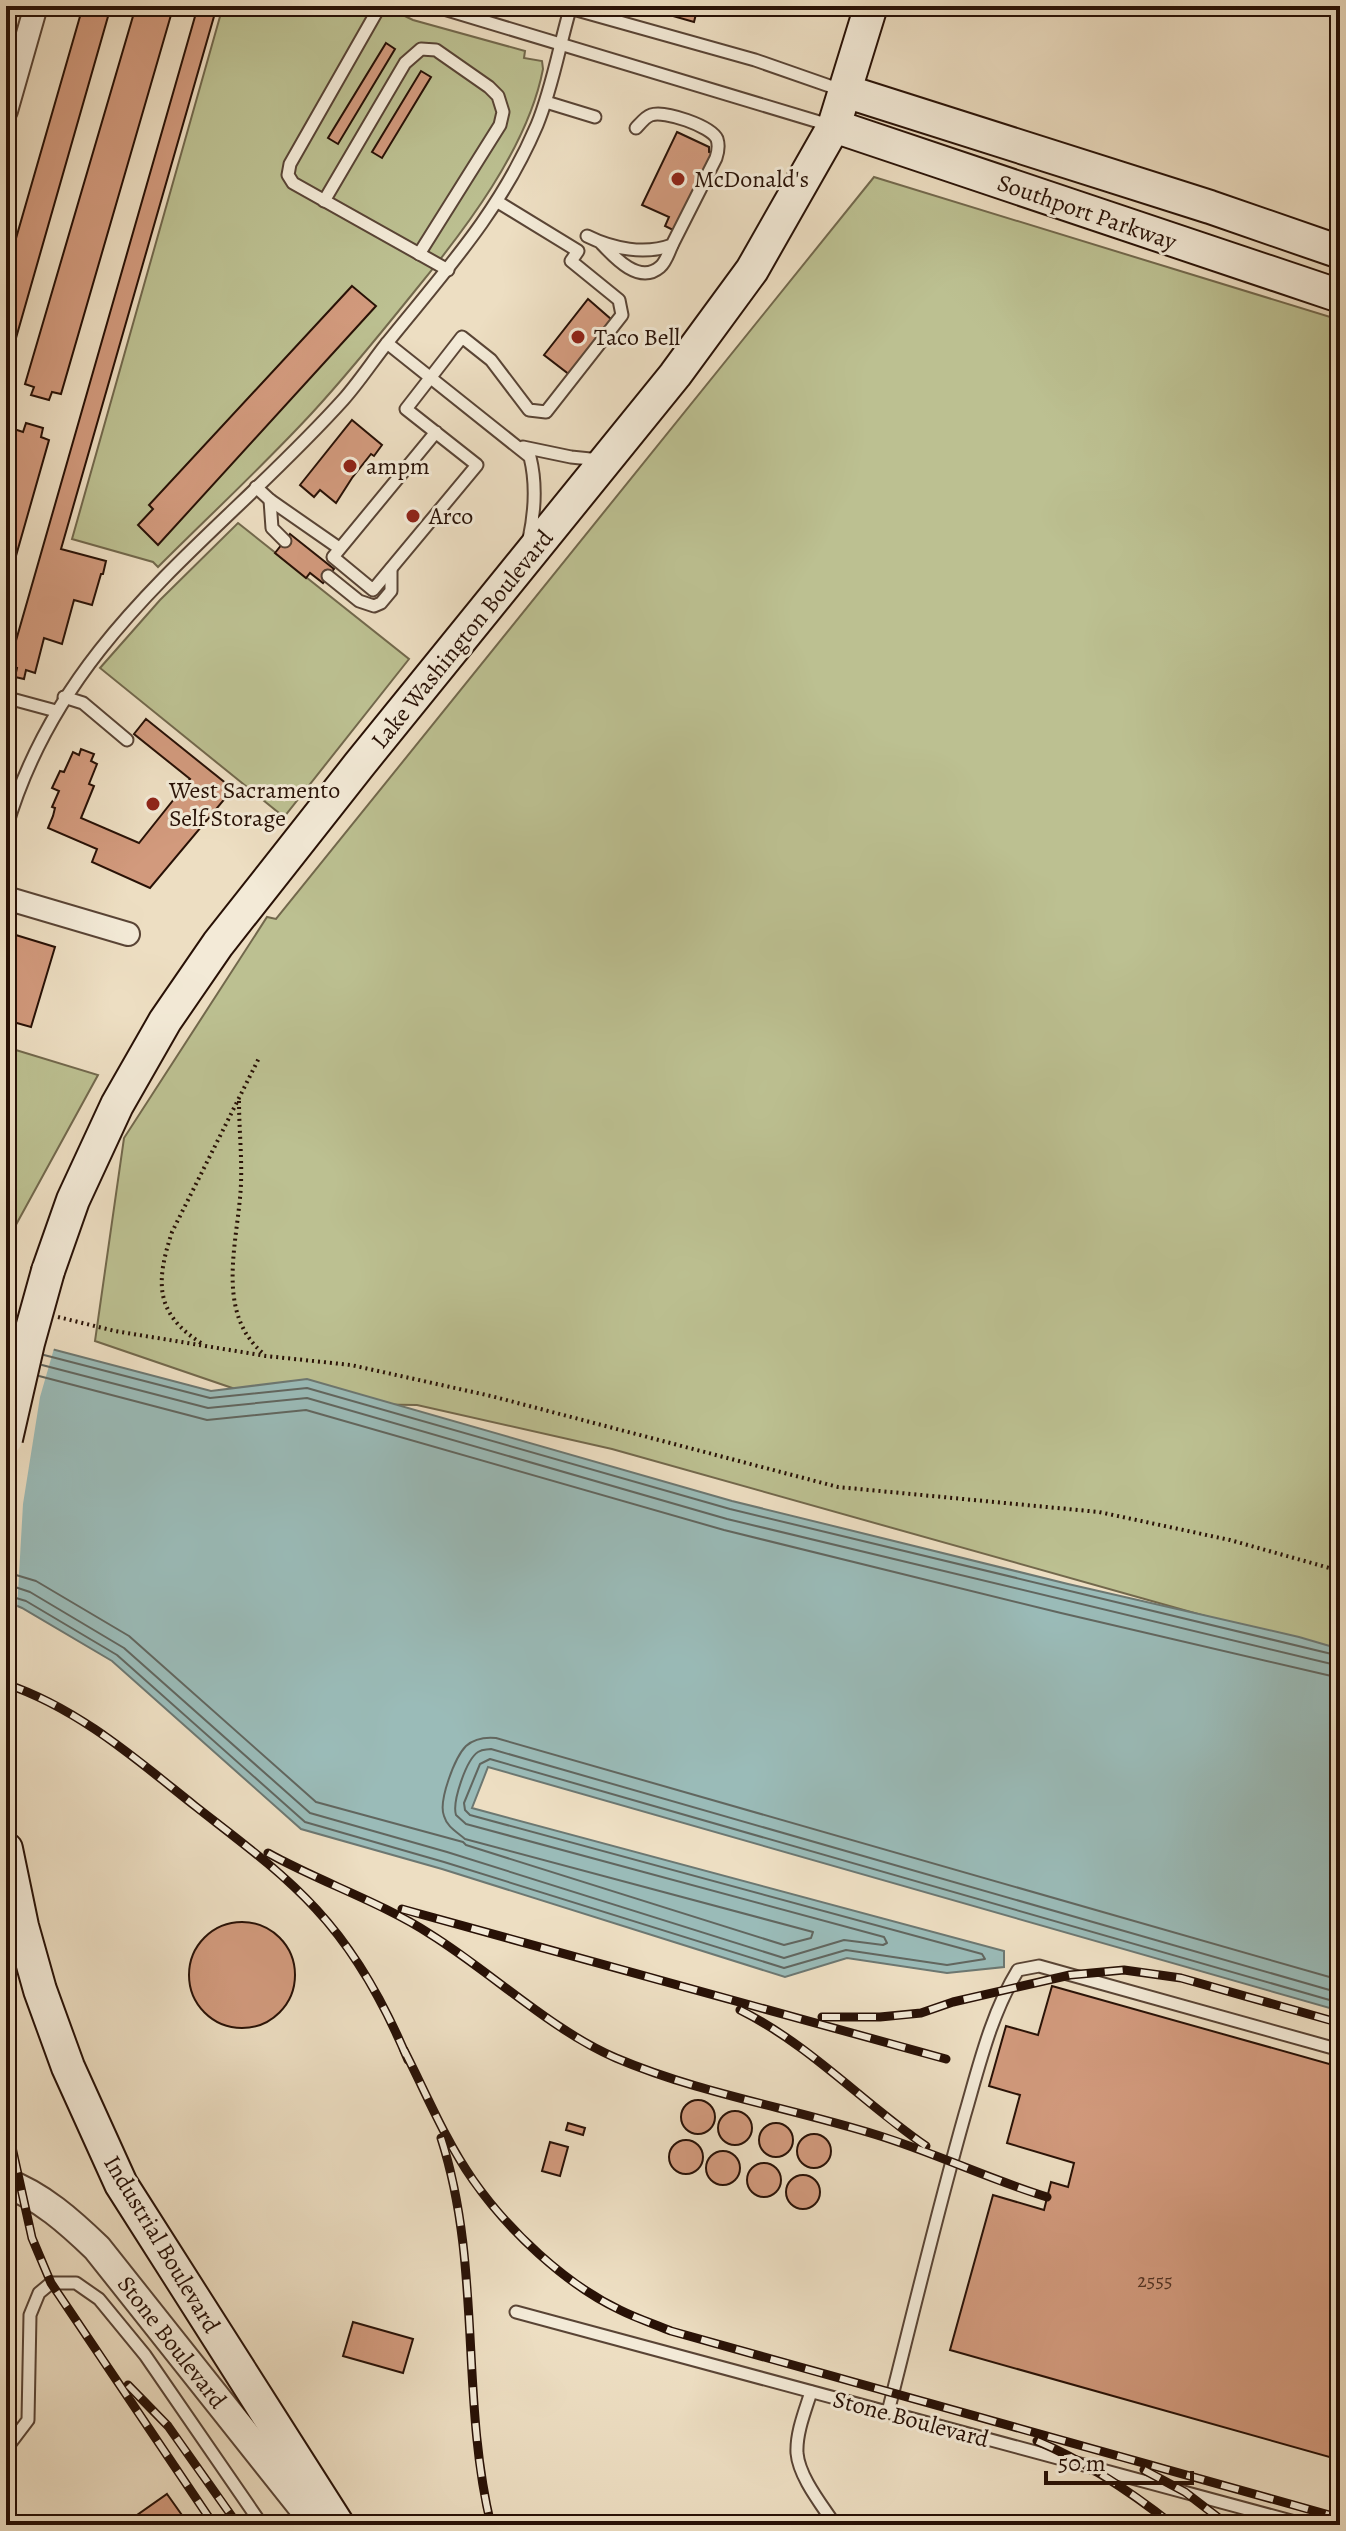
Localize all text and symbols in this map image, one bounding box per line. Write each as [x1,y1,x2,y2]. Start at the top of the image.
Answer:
place label: McDonald's [694,163,809,195]
street label: Southport Parkway [993,166,1181,258]
marker: McDonald's [669,170,687,188]
place label: Taco Bell [594,321,680,353]
marker: Taco Bell [569,328,587,346]
place label: ampm [366,450,430,482]
marker: ampm [341,457,359,475]
place label: Arco [428,500,473,532]
marker: Arco [404,507,422,525]
street label: Lake Washington Boulevard [364,523,560,755]
place label: West Sacramento Self Storage [168,774,340,834]
marker: West Sacramento Self Storage [144,795,162,813]
street label: Industrial Boulevard [96,2149,228,2339]
house number: 2555 [1137,2267,1173,2294]
street label: Stone Boulevard [110,2269,234,2415]
street label: Stone Boulevard [829,2383,993,2455]
scale bar [1046,2435,1192,2485]
text: 50 m [1058,2447,1106,2479]

